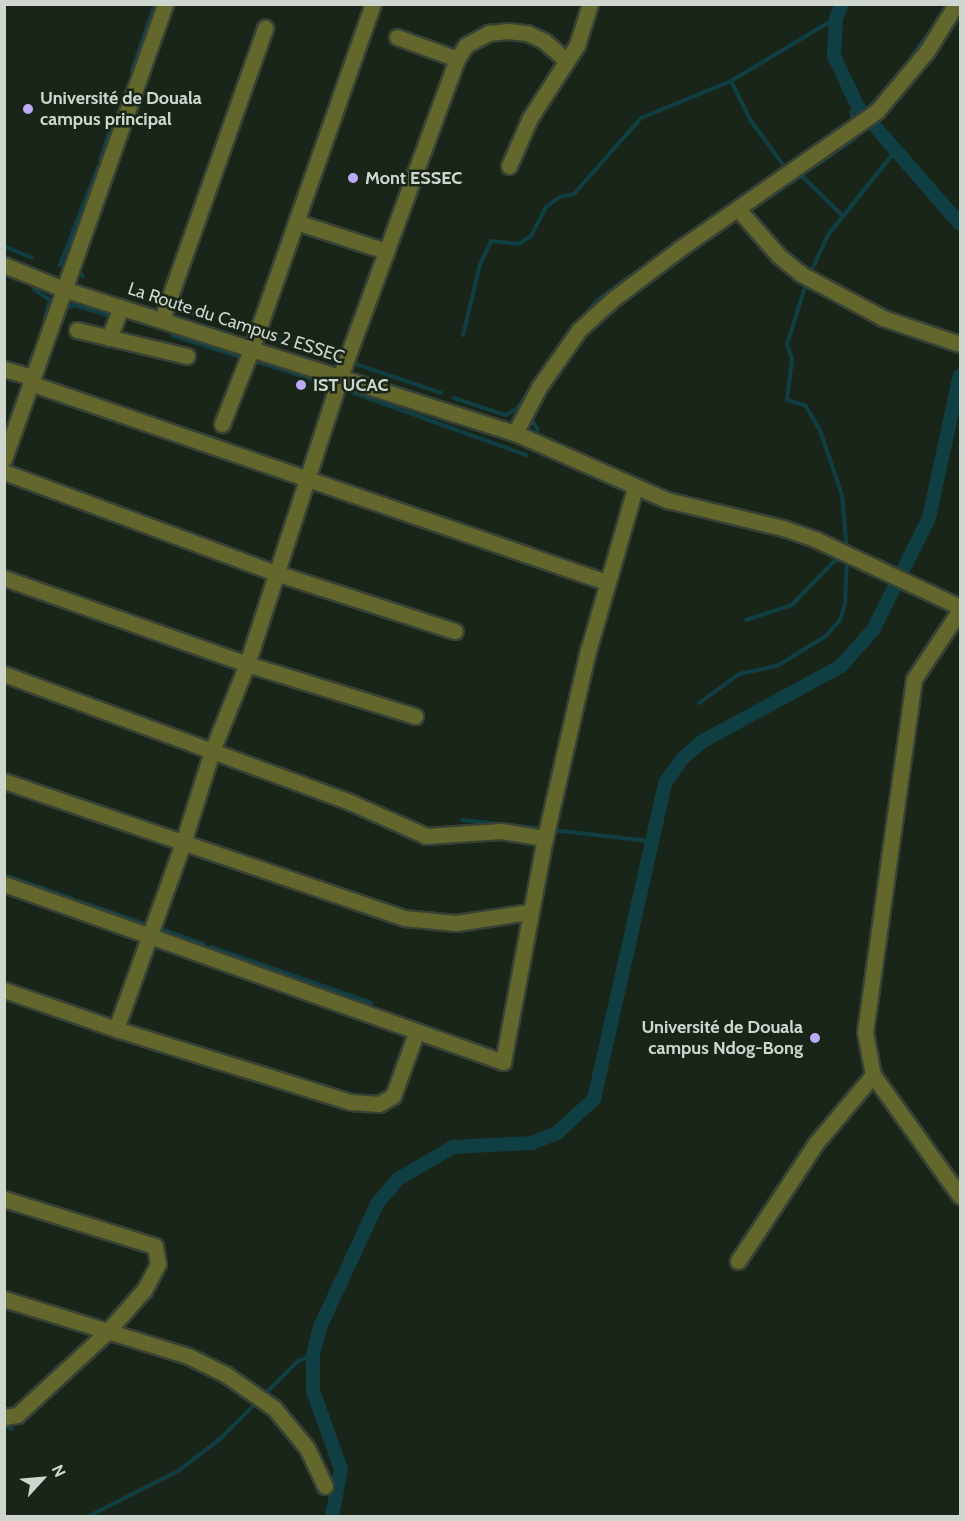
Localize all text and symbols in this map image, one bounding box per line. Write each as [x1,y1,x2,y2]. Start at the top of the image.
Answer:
place label: Université de Douala campus principal [40,88,202,130]
marker: Université de Douala campus principal [21,102,35,116]
place label: Mont ESSEC [365,167,462,189]
marker: Mont ESSEC [346,171,360,185]
street label: La Route du Campus 2 ESSEC [125,278,347,368]
place label: IST UCAC [313,374,388,396]
marker: IST UCAC [294,378,308,392]
place label: Université de Douala campus Ndog-Bong [641,1017,803,1060]
marker: Université de Douala campus Ndog-Bong [808,1031,822,1045]
north arrow [12,1449,72,1509]
text: N [48,1462,70,1480]

